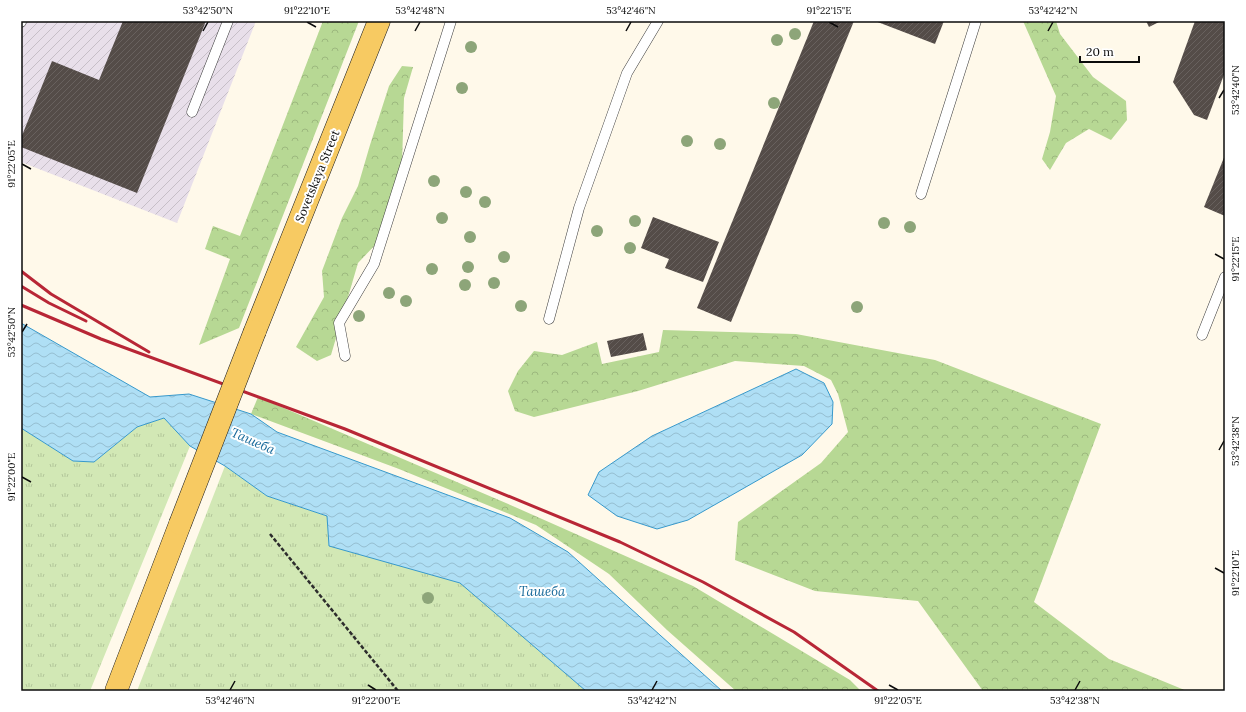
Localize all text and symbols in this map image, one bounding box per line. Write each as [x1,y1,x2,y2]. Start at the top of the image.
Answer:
text: 53°42'50"N [183,4,234,17]
text: 91°22'10"E [284,4,330,17]
text: 53°42'48"N [395,4,445,17]
text: 53°42'46"N [606,4,656,17]
text: 91°22'15"E [806,4,852,17]
text: 53°42'42"N [1028,4,1078,17]
scale bar [1080,38,1139,64]
text: 20 m [1086,44,1114,59]
text: 53°42'40"N [1229,65,1242,115]
street label: Sovetskaya Street [292,127,343,225]
text: 91°22'05"E [5,140,18,188]
text: 91°22'15"E [1229,236,1242,282]
text: 53°42'50"N [5,306,18,357]
text: 53°42'38"N [1229,416,1242,466]
water label: Ташеба [228,424,278,458]
text: 91°22'00"E [5,453,18,501]
text: 91°22'10"E [1229,550,1242,596]
water label: Ташеба [519,583,566,600]
text: 53°42'46"N [205,694,255,707]
text: 91°22'00"E [352,694,400,707]
text: 53°42'42"N [627,694,677,707]
text: 91°22'05"E [874,694,922,707]
text: 53°42'38"N [1050,694,1100,707]

